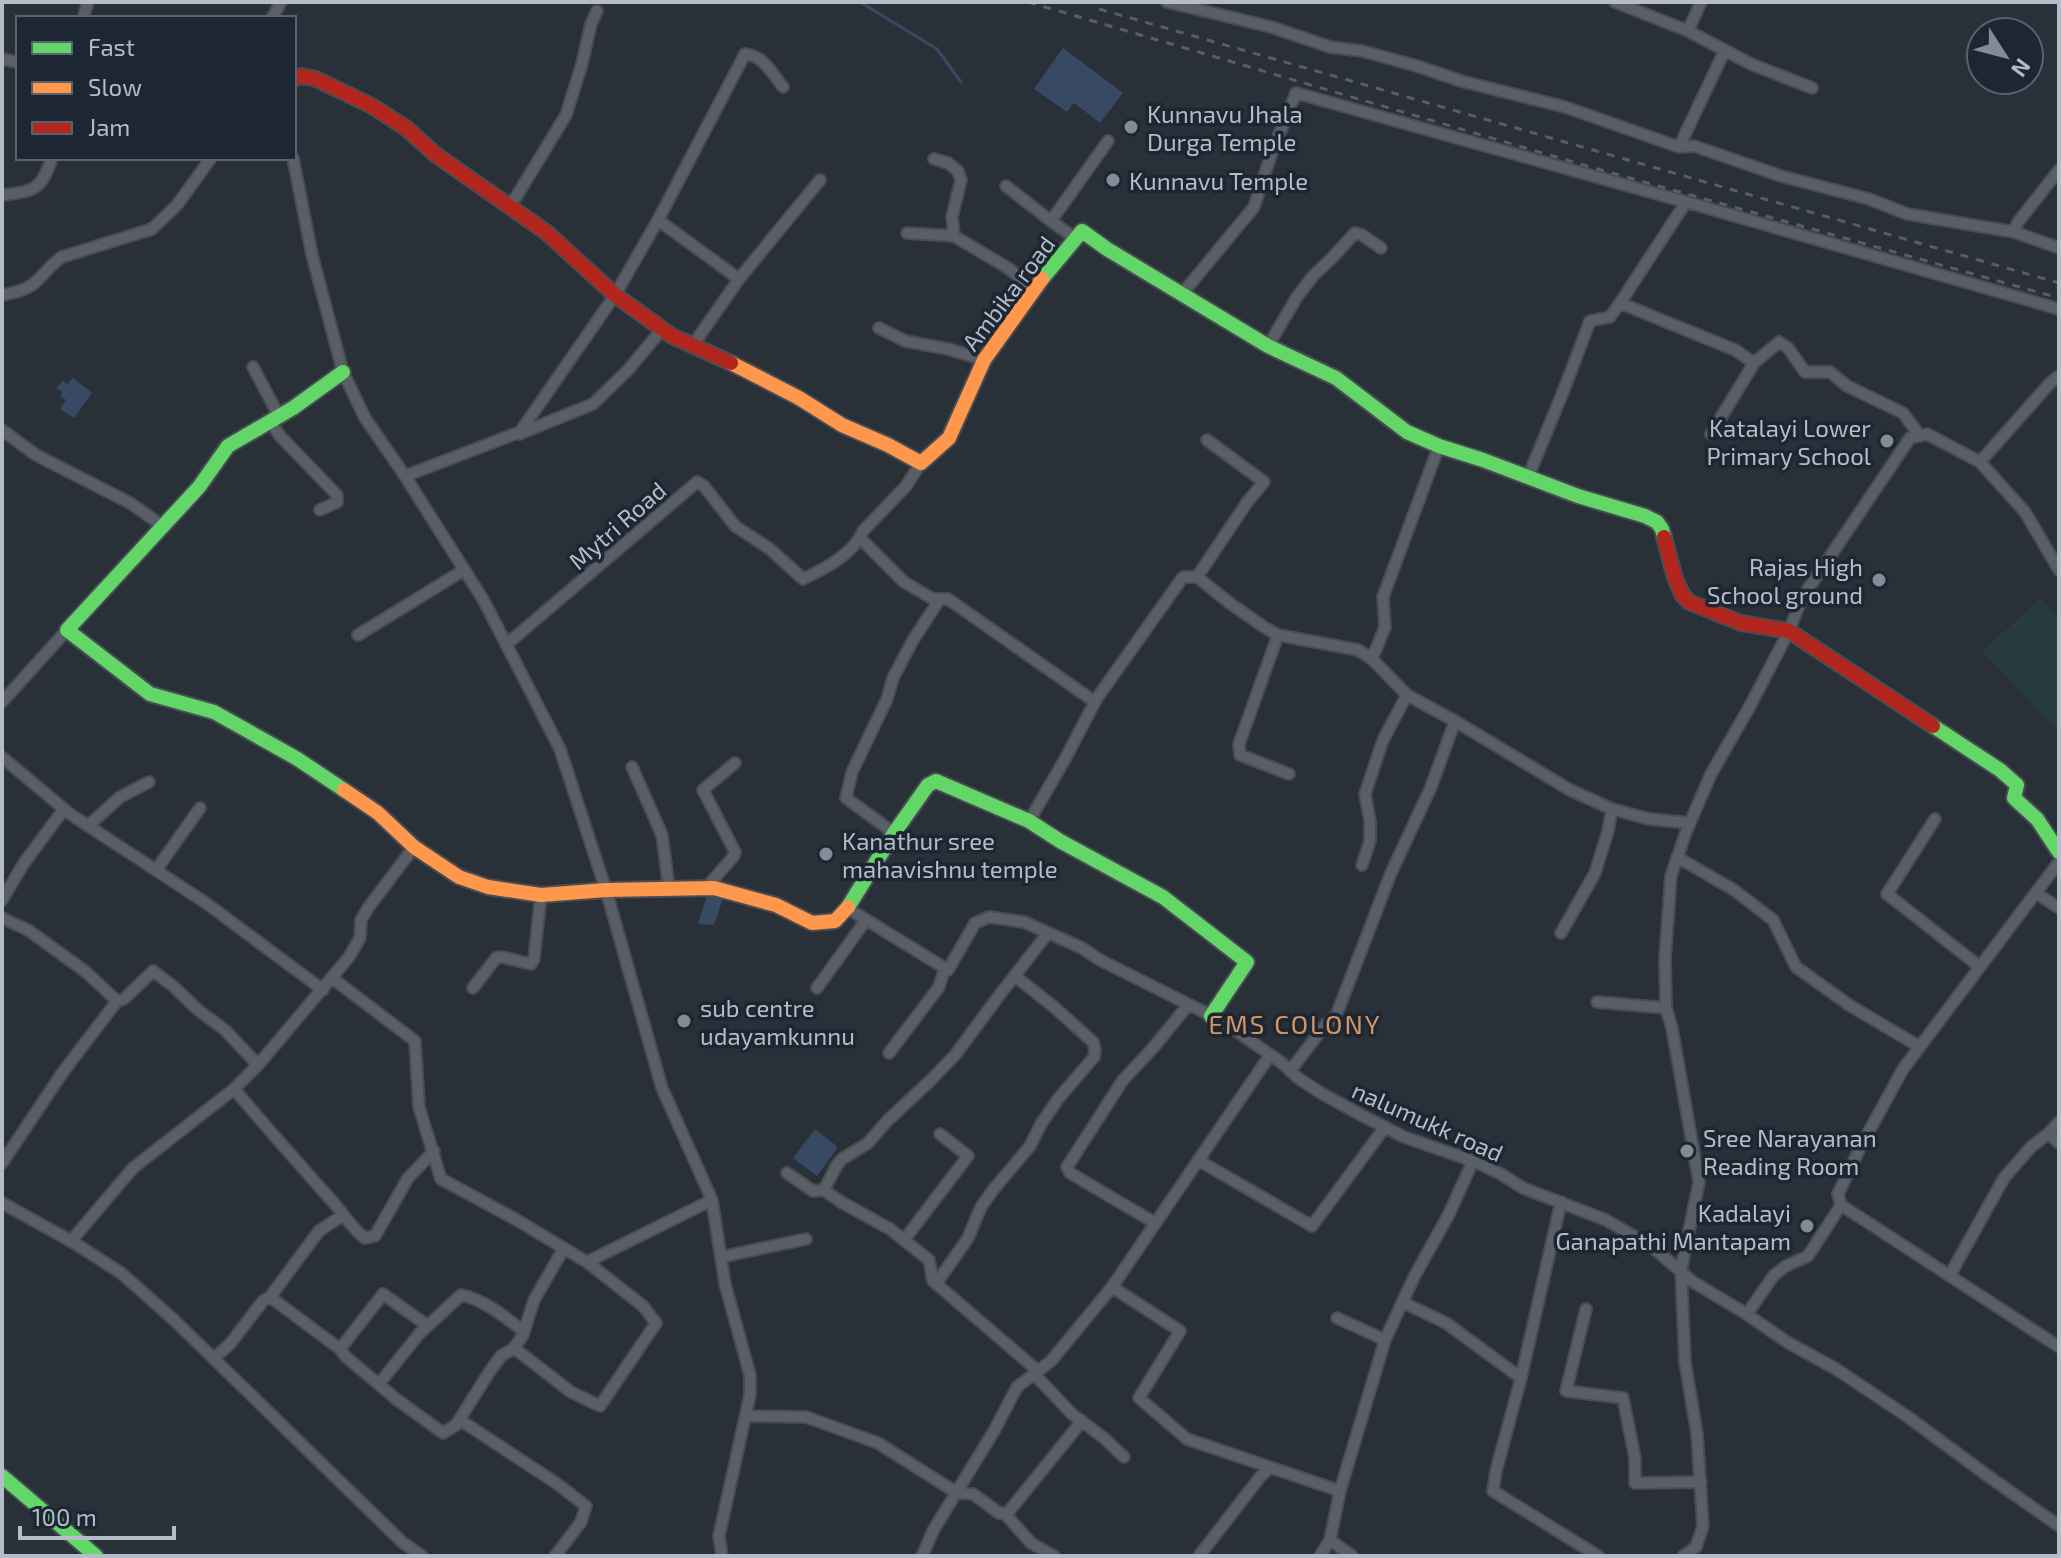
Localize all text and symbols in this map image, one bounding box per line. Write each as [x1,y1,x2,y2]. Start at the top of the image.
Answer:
legend [16,16,296,160]
north arrow [1965,16,2045,96]
text: Fast [88,32,135,61]
text: N [2007,54,2037,82]
text: Slow [88,72,142,101]
place label: Kunnavu Jhala Durga Temple [1147,99,1303,156]
text: Jam [88,112,130,141]
marker: Kunnavu Jhala Durga Temple [1122,118,1140,136]
place label: Kunnavu Temple [1129,166,1308,195]
marker: Kunnavu Temple [1104,171,1122,189]
street label: Ambika road [955,230,1061,356]
place label: Katalayi Lower Primary School [1706,413,1871,470]
marker: Katalayi Lower Primary School [1878,432,1896,450]
street label: Mytri Road [563,475,671,575]
place label: Rajas High School ground [1707,552,1863,609]
marker: Rajas High School ground [1870,571,1888,589]
place label: Kanathur sree mahavishnu temple [842,826,1058,883]
marker: Kanathur sree mahavishnu temple [817,845,835,863]
place label: sub centre udayamkunnu [700,993,855,1050]
district label: EMS COLONY [1208,1008,1382,1039]
marker: sub centre udayamkunnu [675,1012,693,1030]
street label: nalumukk road [1348,1075,1508,1167]
place label: Sree Narayanan Reading Room [1703,1123,1877,1180]
marker: Sree Narayanan Reading Room [1678,1142,1696,1160]
place label: Kadalayi Ganapathi Mantapam [1556,1198,1791,1255]
marker: Kadalayi Ganapathi Mantapam [1798,1217,1816,1235]
scale bar [20,1490,174,1540]
text: 100 m [32,1502,97,1531]

